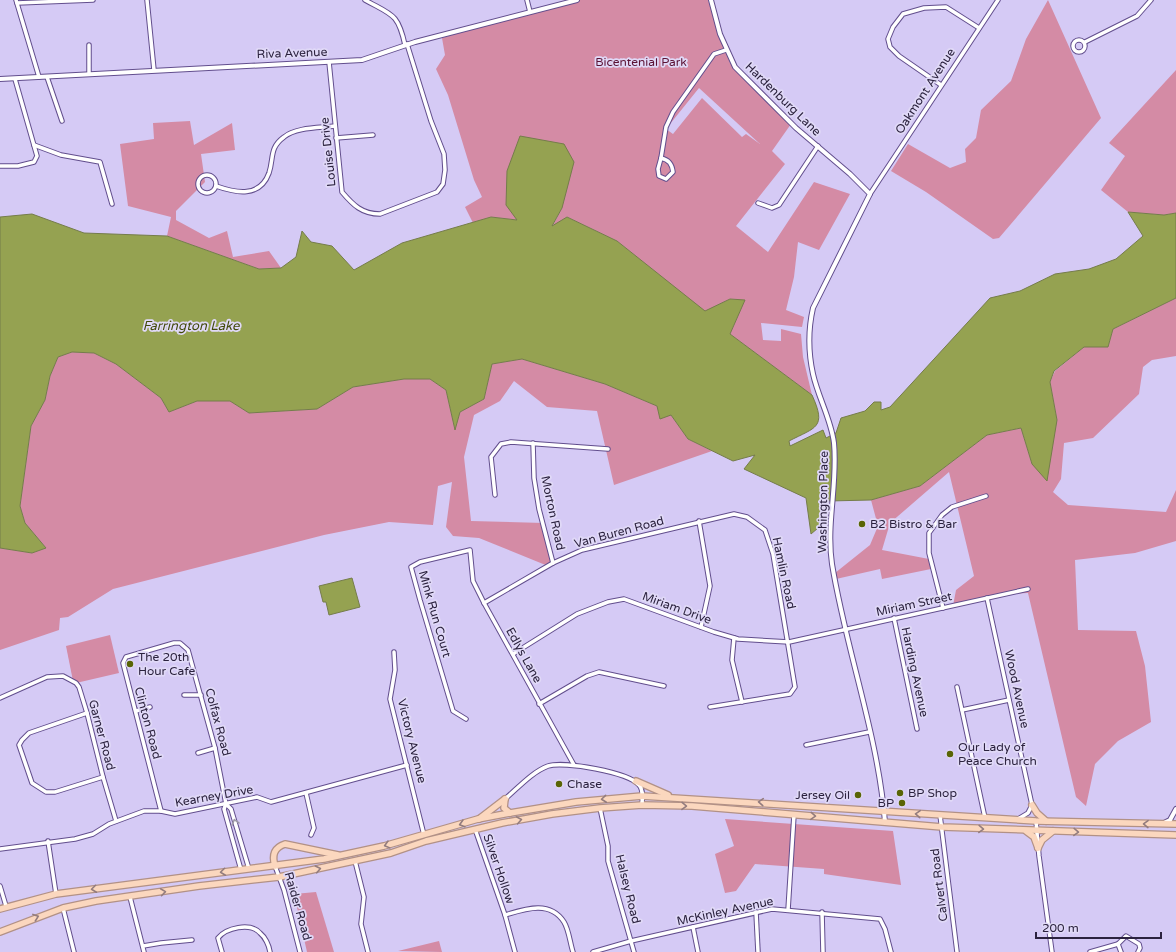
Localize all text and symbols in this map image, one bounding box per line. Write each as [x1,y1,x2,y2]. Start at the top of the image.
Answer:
street label: Riva Avenue [256,45,328,61]
street label: Oakmont Avenue [892,45,958,136]
park label: Bicentenial Park [595,55,687,69]
street label: Hardenburg Lane [742,59,824,139]
street label: Louise Drive [317,116,339,187]
water label: Farrington Lake [143,318,240,334]
street label: Washington Place [815,450,831,553]
street label: Morton Road [538,475,568,551]
street label: Van Buren Road [573,513,665,551]
place label: B2 Bistro & Bar [870,517,957,531]
marker: B2 Bistro & Bar [857,519,867,529]
street label: Hamlin Road [770,536,798,610]
street label: Mink Run Court [416,569,454,659]
street label: Miriam Drive [641,589,714,627]
street label: Miriam Street [875,589,954,619]
street label: Edlys Lane [503,625,545,685]
street label: Harding Avenue [899,626,931,719]
street label: Wood Avenue [1002,649,1032,730]
place label: The 20th Hour Cafe [138,650,195,678]
marker: The 20th Hour Cafe [125,659,135,669]
street label: Clinton Road [132,686,164,760]
street label: Colfax Road [202,687,234,757]
street label: Victory Avenue [395,697,429,785]
street label: Garner Road [86,698,118,772]
place label: Our Lady of Peace Church [958,740,1037,768]
marker: Our Lady of Peace Church [945,749,955,759]
place label: Chase [567,777,602,791]
marker: Chase [554,779,564,789]
street label: Kearney Drive [174,782,254,810]
place label: BP Shop [908,786,957,800]
place label: Jersey Oil [795,788,850,802]
marker: BP Shop [895,788,905,798]
marker: Jersey Oil [853,790,863,800]
one-way arrow [601,795,607,804]
place label: BP [878,796,894,810]
one-way arrow [758,798,764,807]
marker: BP [897,798,907,808]
one-way arrow [681,802,687,810]
one-way arrow [915,809,921,818]
one-way arrow [810,812,816,821]
one-way arrow [516,816,522,825]
one-way arrow [231,819,240,826]
one-way arrow [459,820,465,828]
one-way arrow [1143,820,1149,828]
one-way arrow [978,824,984,833]
one-way arrow [1073,827,1079,836]
street label: Silver Hollow [481,832,518,906]
one-way arrow [384,841,390,849]
street label: Calvert Road [928,848,950,922]
street label: Halsey Road [613,853,643,925]
one-way arrow [314,865,321,873]
one-way arrow [220,868,226,877]
street label: Raider Road [282,870,314,942]
one-way arrow [91,884,97,893]
one-way arrow [160,888,166,897]
street label: McKinley Avenue [675,894,775,928]
one-way arrow [33,913,40,922]
scale bar [1036,914,1161,940]
text: 200 m [1042,921,1079,935]

